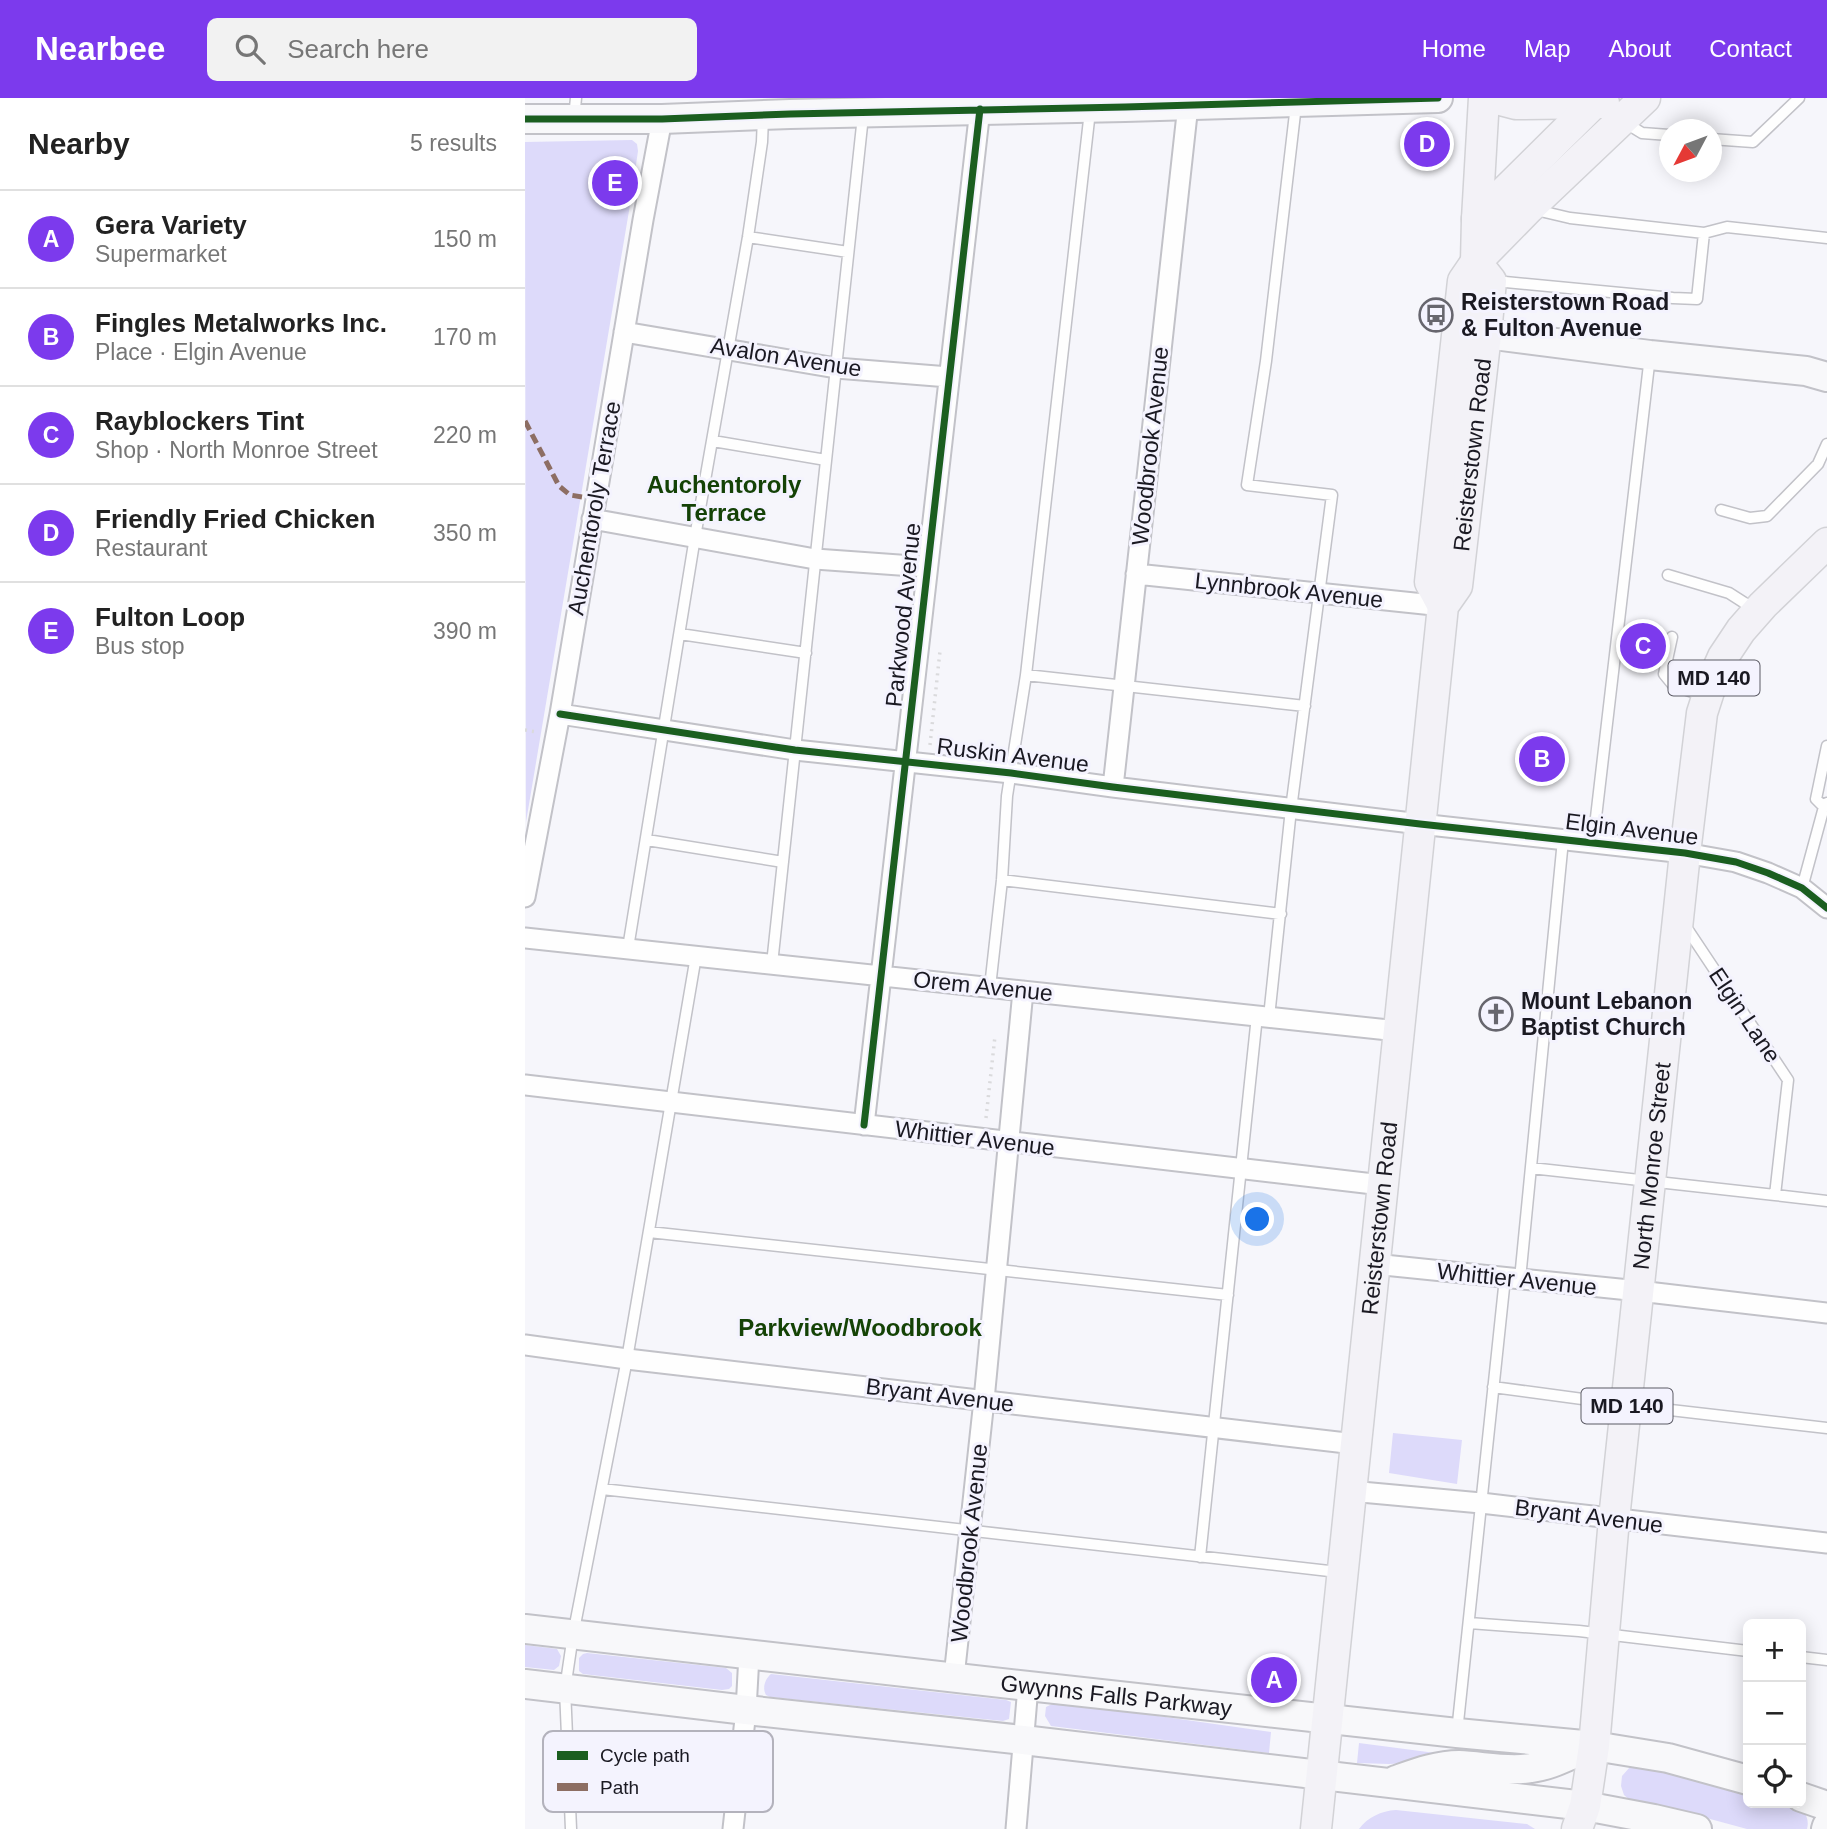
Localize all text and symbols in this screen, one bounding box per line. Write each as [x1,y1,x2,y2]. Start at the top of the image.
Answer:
search box [207,18,697,81]
text: Nearbee [35,30,165,67]
icon: search [231,30,269,68]
text: Search here [287,34,429,64]
text: Home [1422,35,1486,62]
text: Map [1524,35,1571,62]
text: About [1609,35,1671,62]
text: Contact [1709,35,1792,62]
pin: D [1404,118,1450,170]
north arrow [1659,119,1722,182]
text: Nearby [28,127,130,160]
text: 5 results [410,130,497,156]
pin: E [592,157,638,209]
text: Gera Variety [95,210,247,240]
text: A [43,226,59,252]
text: 150 m [433,226,497,252]
text: Supermarket [95,241,227,267]
place label: Reisterstown Road & Fulton Avenue [1461,289,1669,341]
bus stop icon: Reisterstown Road & Fulton Avenue [1417,296,1455,334]
text: Fingles Metalworks Inc. [95,308,387,338]
text: B [43,324,59,350]
text: 170 m [433,324,497,350]
street label: Avalon Avenue [709,332,863,382]
text: Place · Elgin Avenue [95,339,307,365]
street label: Woodbrook Avenue [1127,345,1173,547]
street label: Reisterstown Road [1448,357,1496,553]
street label: Auchentoroly Terrace [562,399,626,617]
text: Rayblockers Tint [95,406,304,436]
text: C [43,422,59,448]
text: 220 m [433,422,497,448]
text: Shop · North Monroe Street [95,437,378,463]
district label: Auchentoroly Terrace [647,471,802,526]
text: Friendly Fried Chicken [95,504,375,534]
text: D [43,520,59,546]
text: 350 m [433,520,497,546]
street label: Parkwood Avenue [880,522,926,708]
text: Restaurant [95,535,208,561]
street label: Lynnbrook Avenue [1194,567,1384,613]
text: Fulton Loop [95,602,245,632]
text: E [43,618,59,644]
text: 390 m [433,618,497,644]
pin: C [1620,620,1666,672]
text: Bus stop [95,633,185,659]
road number: MD 140 [1669,660,1759,696]
street label: Ruskin Avenue [935,733,1091,777]
pin: B [1519,733,1565,785]
street label: Elgin Avenue [1564,808,1700,850]
street label: Elgin Lane [1704,963,1786,1067]
street label: Orem Avenue [912,966,1054,1006]
place label: Mount Lebanon Baptist Church [1521,988,1692,1040]
church icon: Mount Lebanon Baptist Church [1477,995,1515,1033]
street label: North Monroe Street [1628,1060,1676,1271]
street label: Whittier Avenue [894,1115,1056,1161]
street label: Reisterstown Road [1356,1120,1402,1316]
your location [1240,1202,1274,1236]
street label: Whittier Avenue [1436,1258,1598,1300]
district label: Parkview/Woodbrook [738,1314,982,1341]
street label: Bryant Avenue [864,1373,1016,1417]
road number: MD 140 [1581,1388,1673,1424]
street label: Woodbrook Avenue [946,1442,992,1644]
street label: Bryant Avenue [1513,1494,1665,1538]
map controls [1743,1619,1806,1808]
button: + [1743,1619,1806,1682]
pin: A [1251,1654,1297,1706]
street label: Gwynns Falls Parkway [999,1670,1234,1721]
button: − [1743,1682,1806,1745]
legend [543,1731,773,1812]
text: Cycle path [600,1745,690,1766]
button: locate [1743,1745,1806,1808]
text: Path [600,1777,639,1798]

